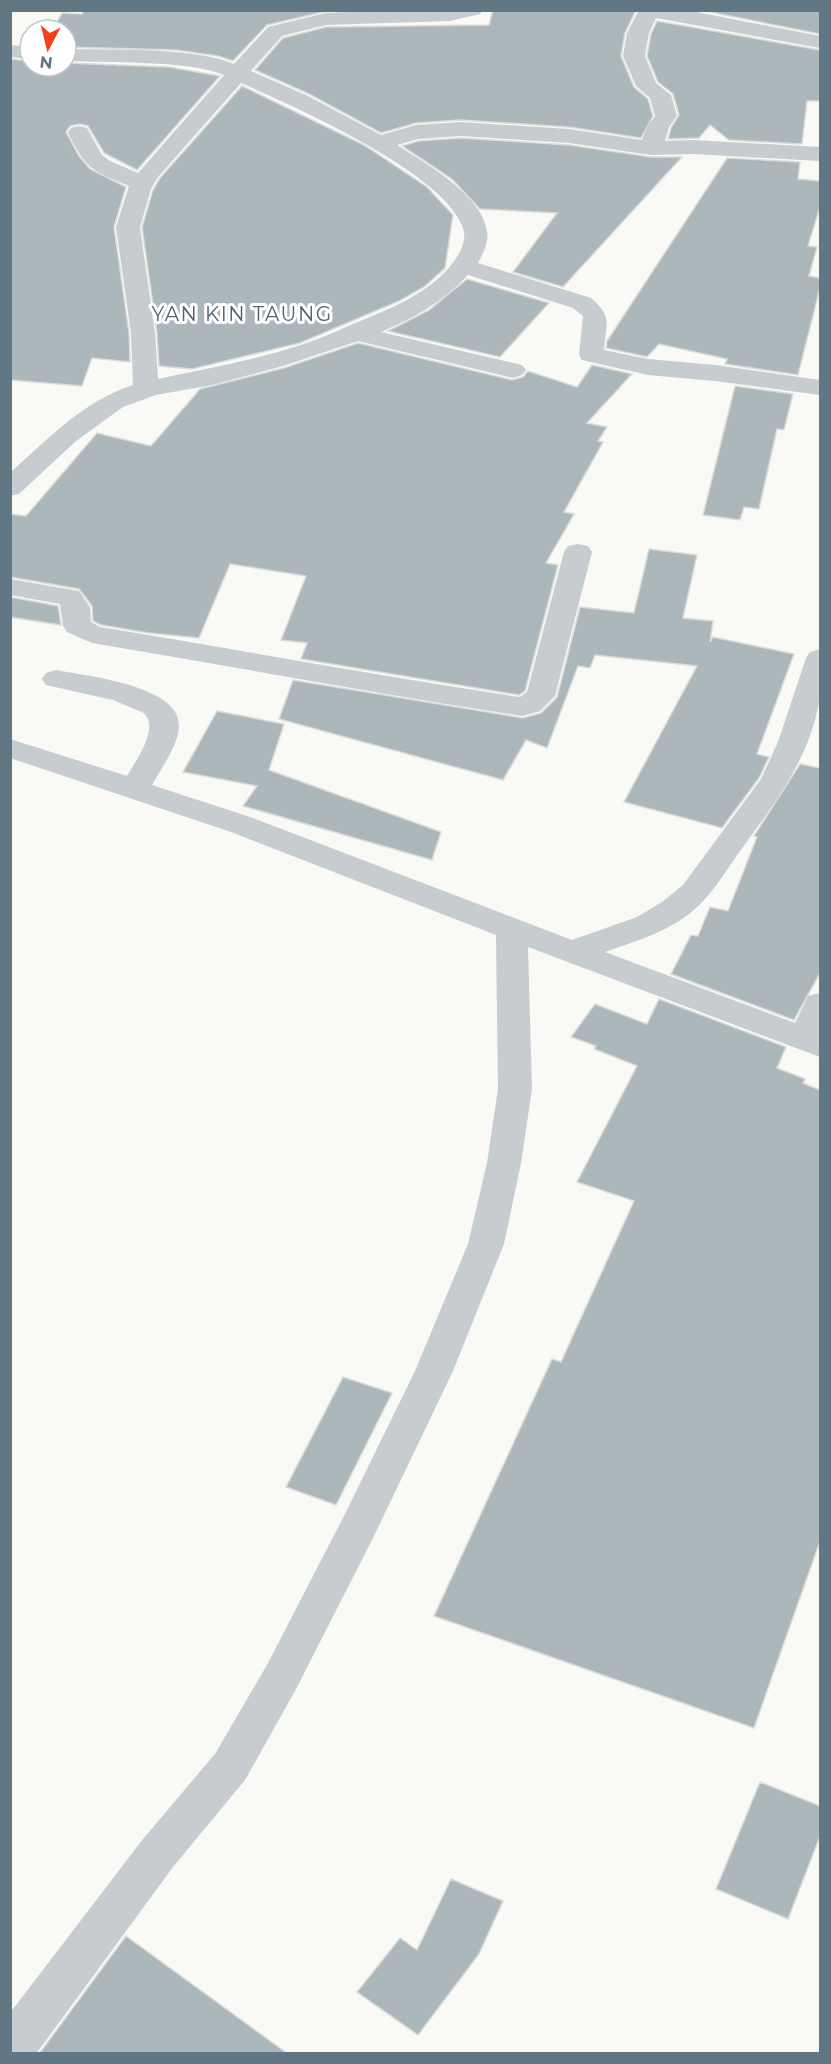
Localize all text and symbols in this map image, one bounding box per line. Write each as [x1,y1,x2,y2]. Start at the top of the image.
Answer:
north arrow [18,18,78,78]
text: N [39,52,54,73]
district label: YAN KIN TAUNG [151,302,333,326]

